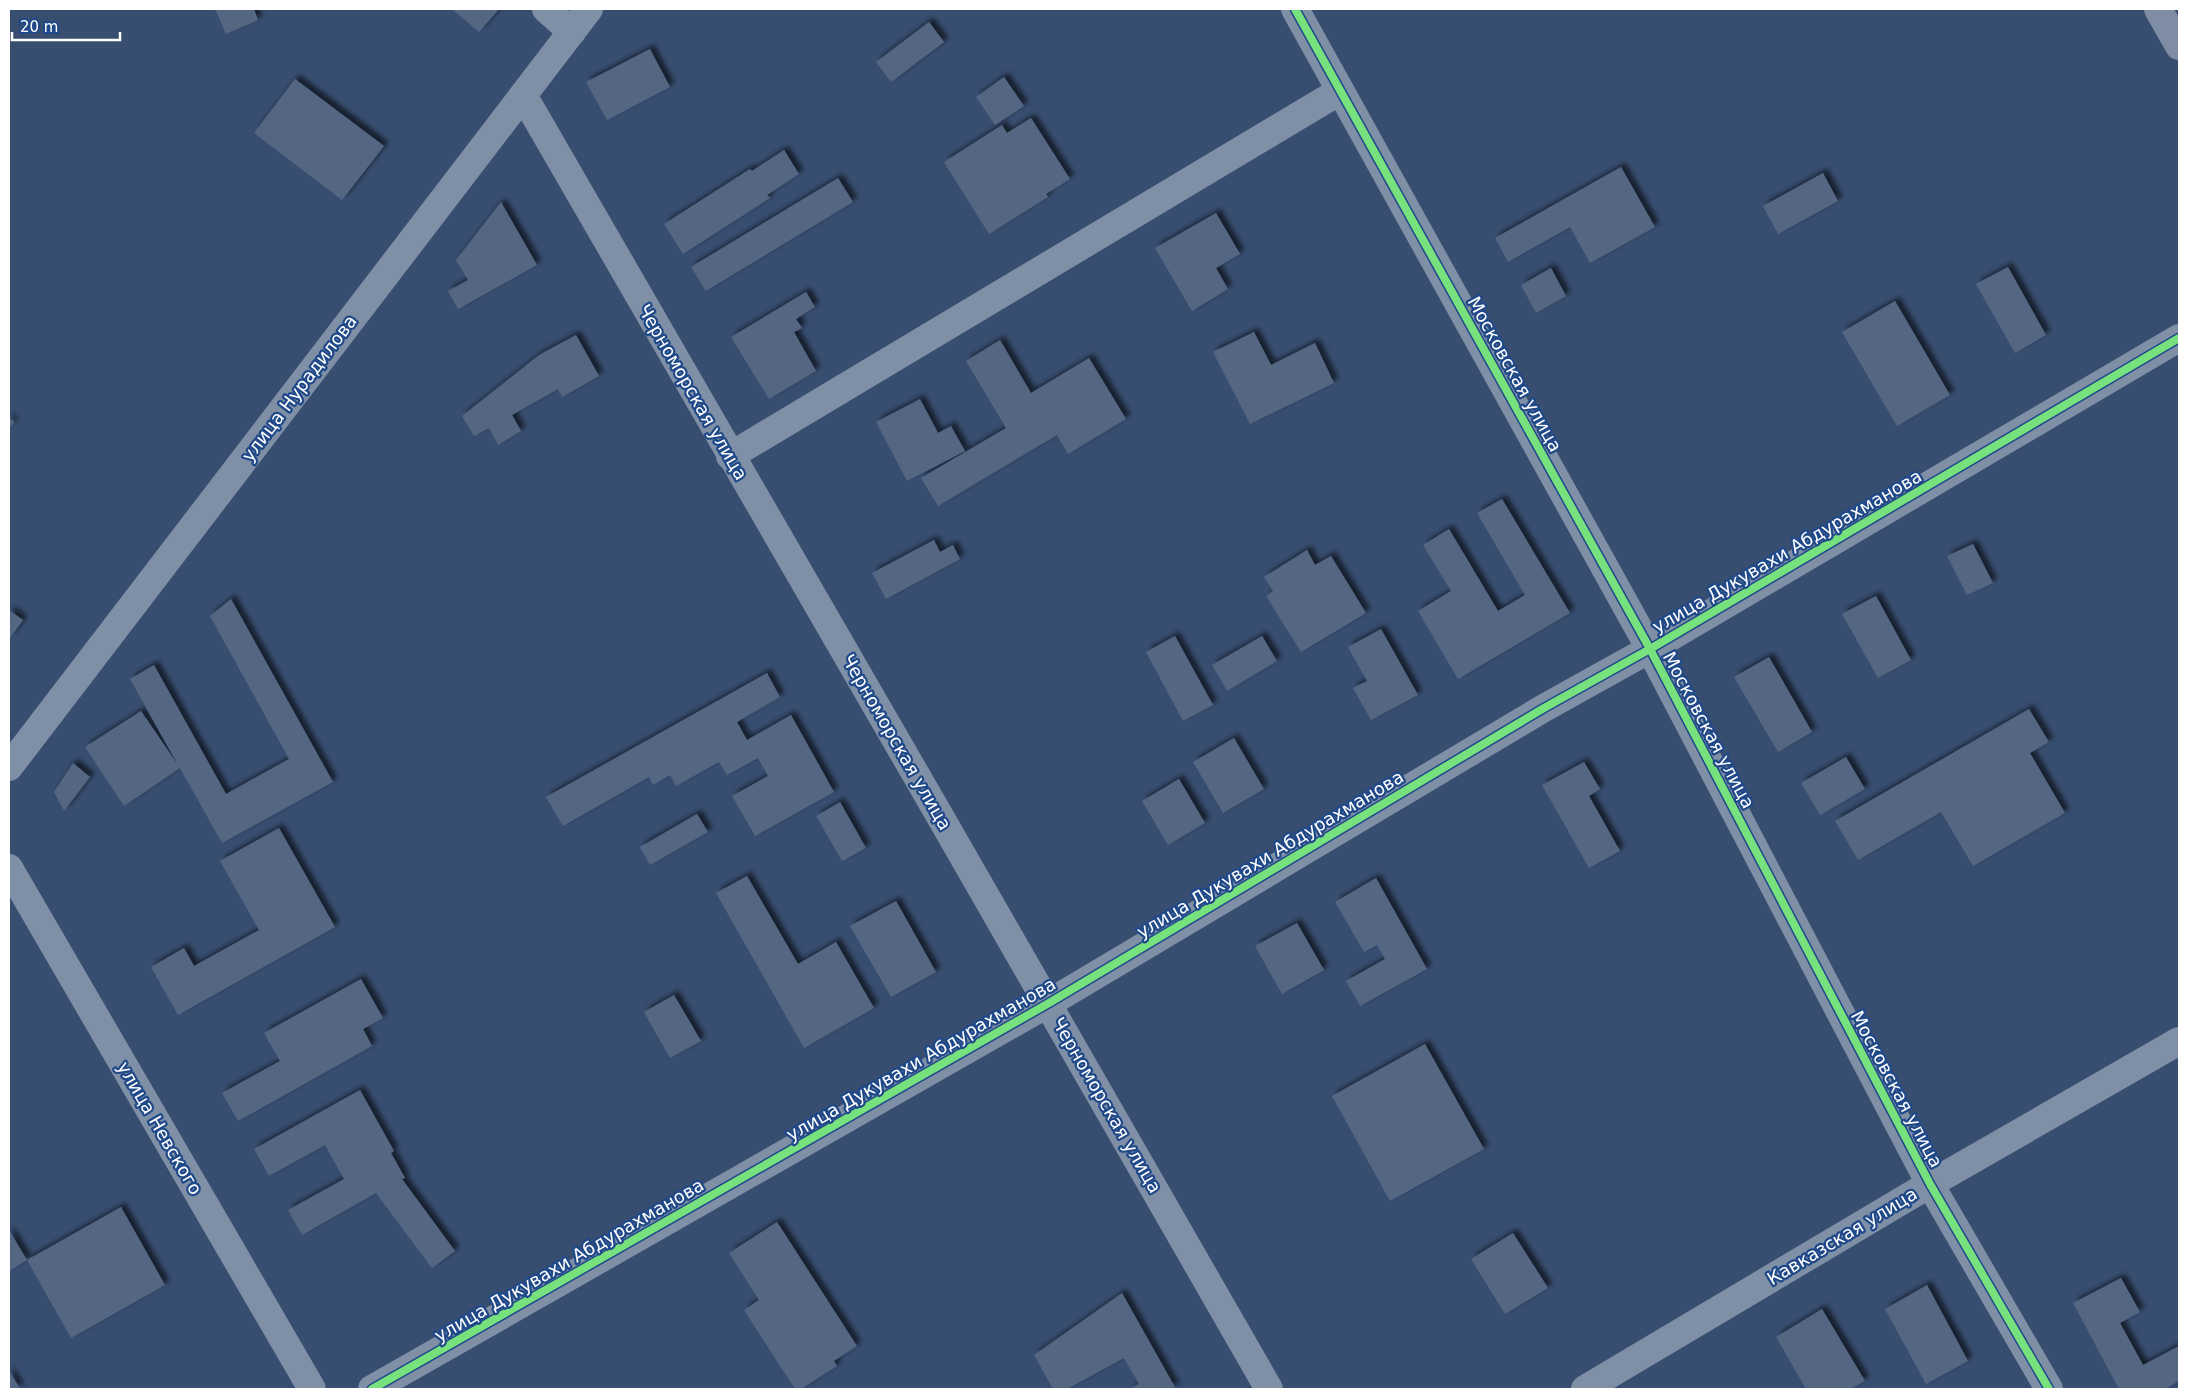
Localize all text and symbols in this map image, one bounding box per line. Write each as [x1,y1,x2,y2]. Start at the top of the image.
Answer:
scale bar [12,10,120,42]
text: 20 m [20,18,58,36]
street label: Московская улица [1464,293,1566,455]
street label: Черноморская улица [634,301,752,483]
street label: улица Нурадилова [237,311,361,465]
street label: улица Дукувахи Абдурахманова [1649,465,1925,637]
street label: Московская улица [1659,648,1759,812]
street label: Черноморская улица [838,651,956,833]
street label: улица Дукувахи Абдурахманова [1133,766,1407,942]
street label: улица Дукувахи Абдурахманова [783,973,1059,1145]
street label: Московская улица [1847,1007,1947,1171]
street label: Черноморская улица [1048,1014,1166,1196]
street label: улица Невского [113,1058,207,1198]
street label: улица Дукувахи Абдурахманова [431,1174,707,1346]
street label: Кавказская улица [1763,1183,1921,1289]

